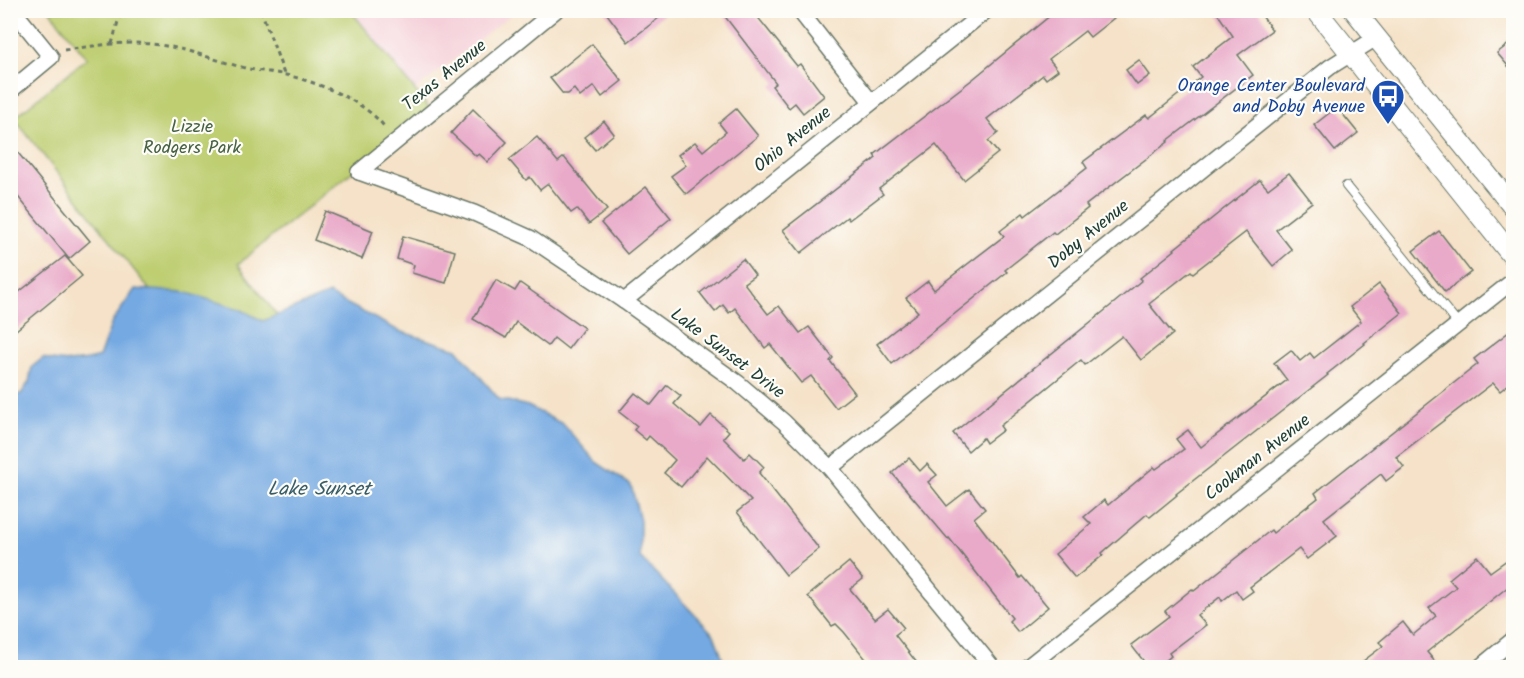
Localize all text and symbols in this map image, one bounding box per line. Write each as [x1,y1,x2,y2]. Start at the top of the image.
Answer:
street label: Texas Avenue [396,33,494,119]
place label: Orange Center Boulevard and Doby Avenue [1178,72,1366,122]
bus stop icon: Orange Center Boulevard and Doby Avenue [1370,78,1406,125]
street label: Ohio Avenue [748,99,838,181]
park label: Lizzie Rodgers Park [143,113,241,163]
street label: Doby Avenue [1042,193,1136,277]
street label: Lake Sunset Drive [663,301,791,407]
street label: Cookman Avenue [1199,407,1317,509]
water label: Lake Sunset [268,474,374,506]

